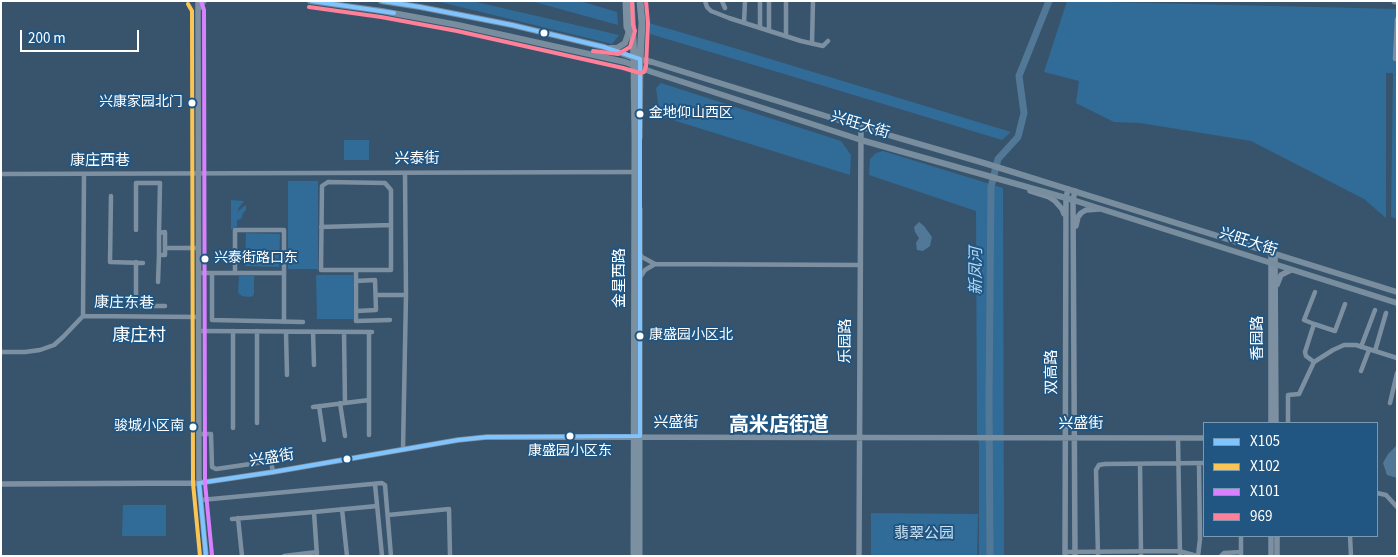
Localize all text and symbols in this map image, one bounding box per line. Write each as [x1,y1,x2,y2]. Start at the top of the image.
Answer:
scale bar [22,20,141,52]
text: 200 m [28,28,66,49]
unlabelled marker [539,28,549,38]
place label: 兴康家园北门 [99,95,183,111]
marker: 兴康家园北门 [187,98,197,108]
place label: 金地仰山西区 [649,106,733,122]
marker: 金地仰山西区 [635,109,645,119]
street label: 兴旺大街 [829,109,891,143]
street label: 兴泰街 [395,151,439,169]
street label: 康庄西巷 [70,153,130,171]
street label: 兴旺大街 [1217,225,1279,261]
water label: 新凤河 [967,247,987,295]
street label: 金星西路 [612,248,630,308]
place label: 兴泰街路口东 [214,251,298,267]
marker: 兴泰街路口东 [200,254,210,264]
street label: 康庄东巷 [94,294,154,314]
street label: 香园路 [1250,316,1268,360]
street label: 乐园路 [838,319,856,363]
district label: 康庄村 [112,326,166,348]
place label: 康盛园小区北 [649,328,733,344]
marker: 康盛园小区北 [635,331,645,341]
street label: 双高路 [1044,350,1062,394]
street label: 兴盛街 [654,415,698,433]
district label: 高米店街道 [729,415,829,439]
street label: 兴盛街 [1059,416,1103,434]
place label: 骏城小区南 [114,419,184,435]
marker: 骏城小区南 [188,422,198,432]
legend [1203,422,1378,537]
marker: 康盛园小区东 [565,431,575,441]
text: X105 [1250,431,1280,452]
place label: 康盛园小区东 [528,444,612,460]
street label: 兴盛街 [248,447,296,471]
unlabelled marker [342,454,352,464]
text: X102 [1250,456,1280,477]
text: X101 [1250,481,1280,502]
text: 969 [1250,506,1272,527]
park label: 翡翠公园 [894,526,954,544]

